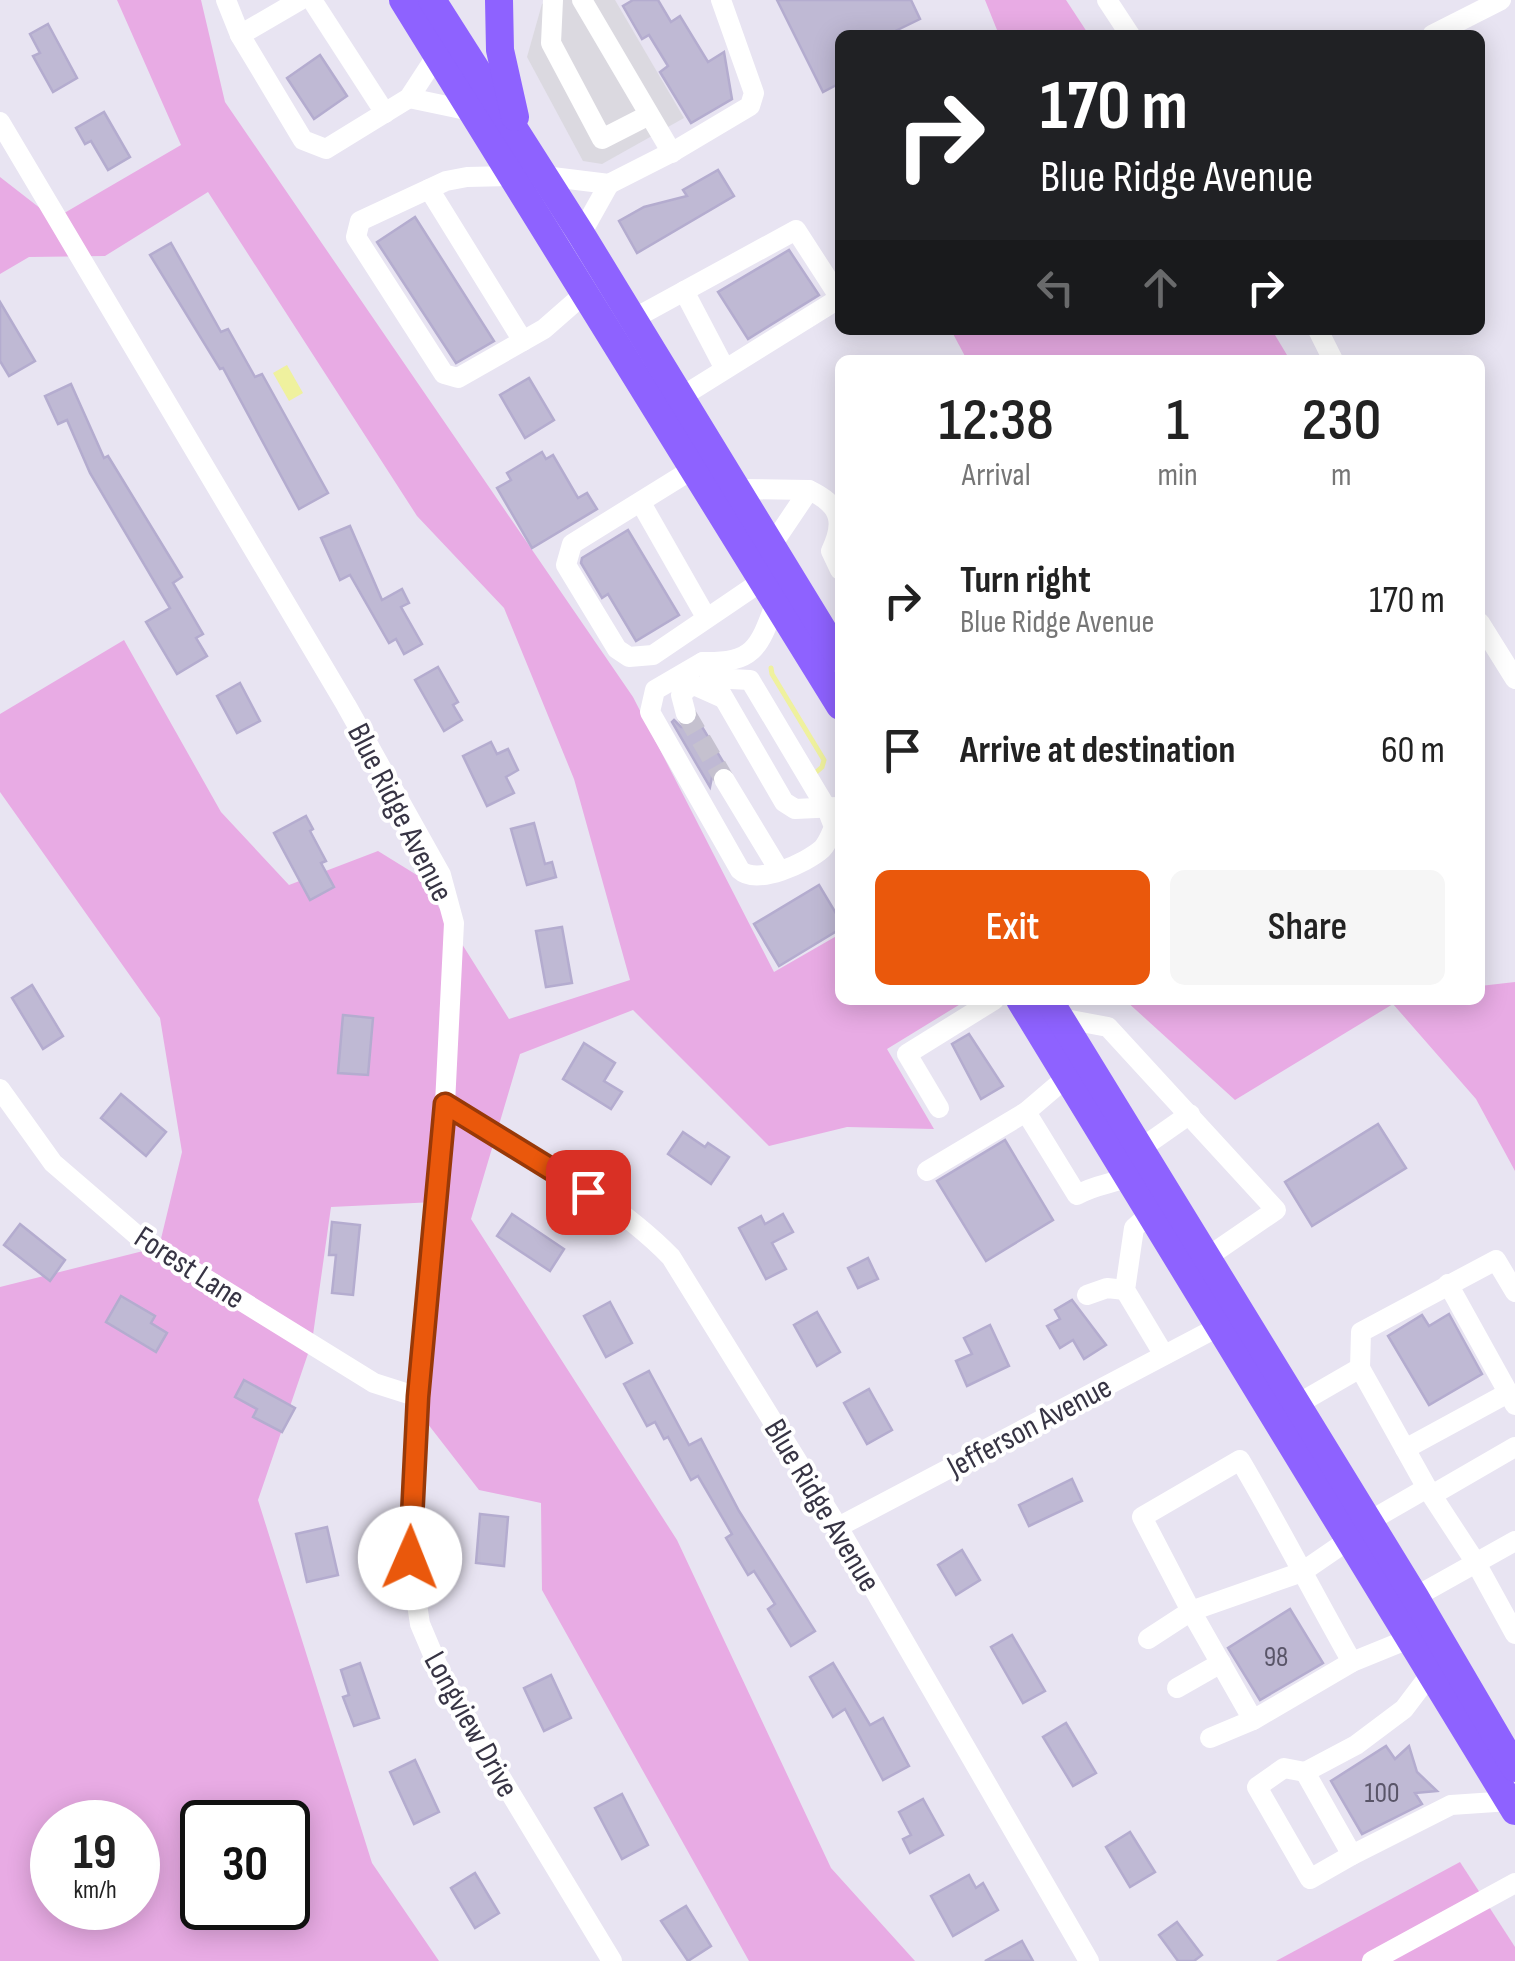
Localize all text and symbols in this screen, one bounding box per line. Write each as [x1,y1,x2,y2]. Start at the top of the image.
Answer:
text: 170 m [1040,65,1188,149]
icon: right [875,70,1005,200]
text: Blue Ridge Avenue [1040,150,1313,205]
icon: left [1028,260,1083,315]
icon: ahead [1133,260,1188,315]
icon: right [1238,260,1293,315]
text: 12:38 [939,385,1054,457]
text: 1 [1166,385,1189,457]
text: 230 [1302,385,1381,457]
text: Arrival [962,456,1031,495]
text: min [1158,456,1198,495]
text: m [1331,456,1352,495]
text: Turn right [960,558,1091,603]
icon: right [875,573,930,628]
text: 170 m [1369,578,1445,623]
text: Blue Ridge Avenue [960,603,1154,642]
street label: Blue Ridge Avenue [338,717,461,908]
icon: arrive [875,723,930,778]
text: Arrive at destination [960,728,1235,773]
text: 60 m [1381,728,1445,773]
button: Exit [875,870,1150,985]
button: Share [1170,870,1445,985]
pin [546,1150,631,1235]
icon: arrive [561,1165,616,1220]
street label: Forest Lane [127,1218,252,1318]
street label: Jefferson Avenue [940,1368,1119,1487]
street label: Blue Ridge Avenue [755,1412,889,1599]
position arrow [358,1506,462,1610]
house number: 98 [1264,1641,1288,1674]
street label: Longview Drive [415,1645,527,1804]
house number: 100 [1365,1777,1399,1810]
speed limit sign: 30 [180,1800,310,1930]
text: 19 [73,1823,117,1883]
text: km/h [73,1875,117,1906]

